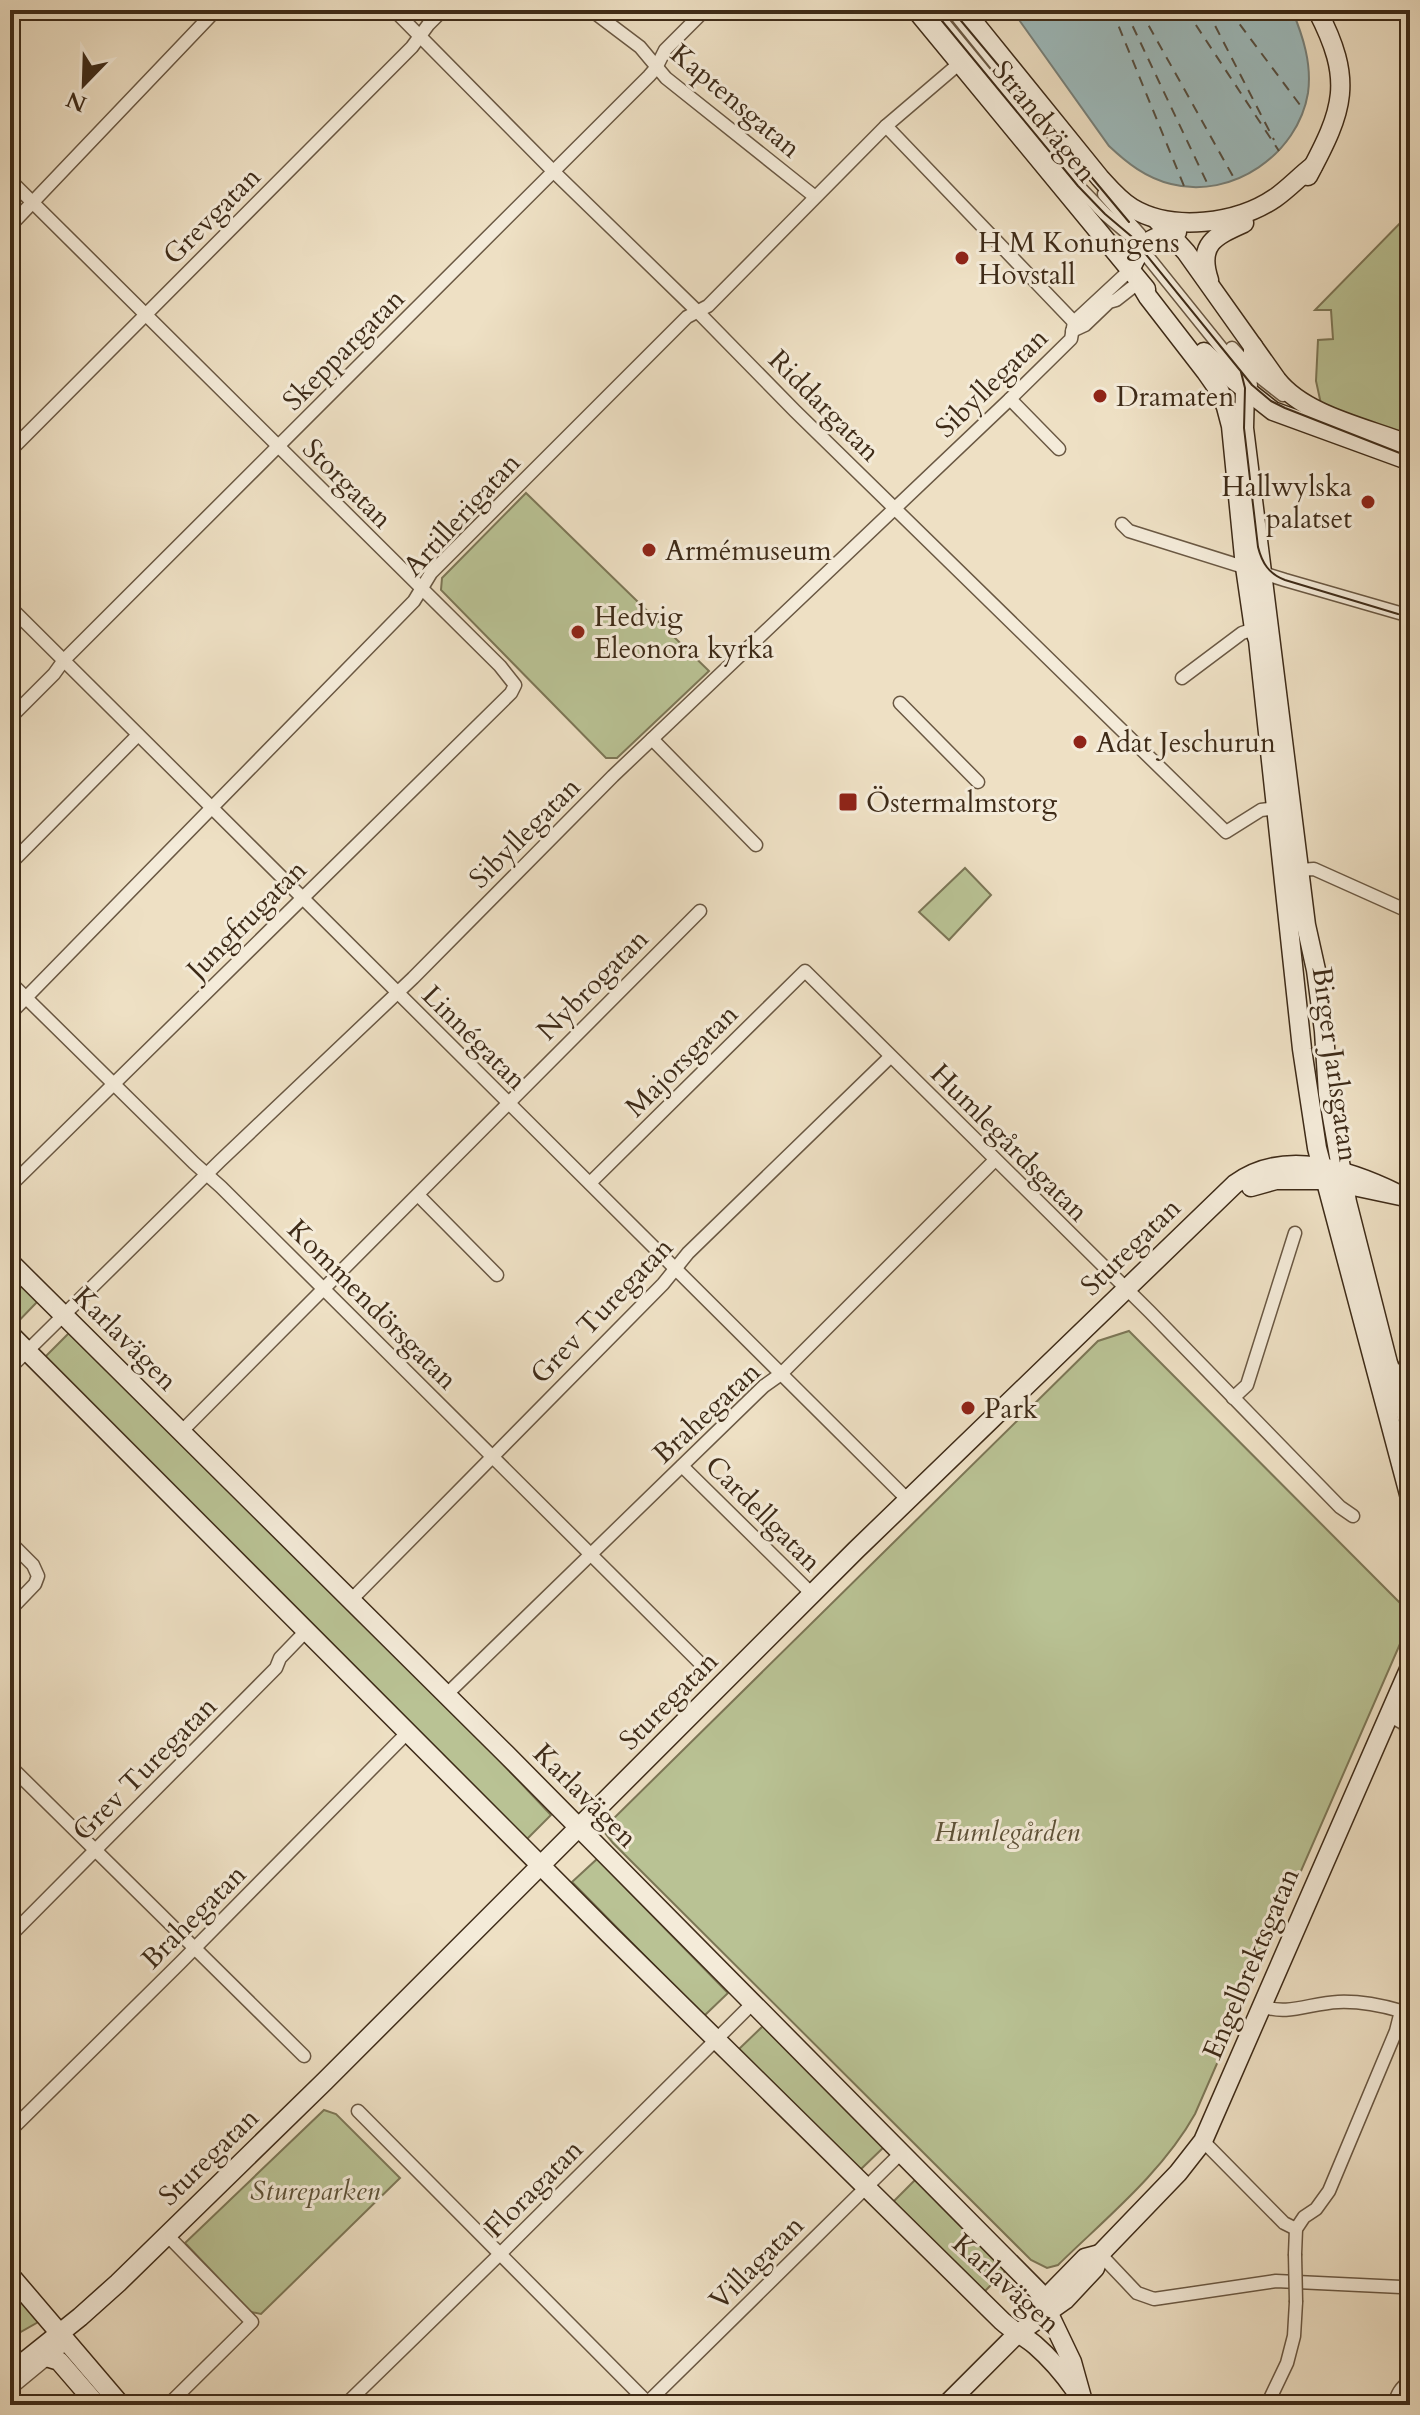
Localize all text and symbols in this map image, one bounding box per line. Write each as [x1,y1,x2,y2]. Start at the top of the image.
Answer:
street label: Kaptensgatan [662,35,809,167]
north arrow [44,44,124,124]
street label: Strandvägen [983,53,1105,191]
text: N [62,84,91,119]
street label: Grevgatan [154,158,269,273]
place label: H M Konungens Hovstall [978,224,1180,294]
marker: H M Konungens Hovstall [953,249,971,267]
street label: Skeppargatan [274,280,413,419]
street label: Sibyllegatan [927,319,1057,446]
street label: Riddargatan [760,341,889,470]
place label: Dramaten [1116,378,1234,416]
marker: Dramaten [1091,387,1109,405]
street label: Storgatan [294,430,401,537]
street label: Artillerigatan [394,444,529,585]
place label: Hallwylska palatset [1221,468,1352,538]
marker: Hallwylska palatset [1359,493,1377,511]
place label: Armémuseum [665,532,832,570]
marker: Armémuseum [640,541,658,559]
place label: Hedvig Eleonora kyrka [594,598,774,668]
marker: Hedvig Eleonora kyrka [569,623,587,641]
place label: Adat Jeschurun [1096,724,1276,762]
marker: Adat Jeschurun [1071,733,1089,751]
street label: Sibyllegatan [461,769,589,897]
place label: Östermalmstorg [866,784,1057,822]
marker: Östermalmstorg [837,791,859,813]
street label: Jungfrugatan [176,851,315,991]
street label: Nybrogatan [528,920,657,1049]
street label: Birger Jarlsgatan [1303,964,1367,1164]
street label: Linnégatan [413,977,535,1099]
street label: Majorsgatan [617,996,747,1126]
street label: Humlegårdsgatan [922,1055,1097,1230]
street label: Sturegatan [1072,1189,1189,1304]
street label: Kommendörsgatan [279,1211,466,1398]
street label: Grev Turegatan [522,1229,682,1392]
street label: Karlavägen [65,1278,186,1399]
street label: Brahegatan [645,1353,769,1472]
place label: Park [984,1390,1038,1428]
marker: Park [959,1399,977,1417]
street label: Cardellgatan [697,1447,830,1580]
street label: Sturegatan [611,1643,727,1759]
street label: Grev Turegatan [64,1688,225,1849]
street label: Karlavägen [525,1735,646,1856]
park label: Humlegården [934,1813,1080,1851]
street label: Brahegatan [133,1856,255,1978]
street label: Engelbrektsgatan [1193,1862,1308,2065]
street label: Sturegatan [150,2099,267,2214]
street label: Floragatan [476,2131,591,2246]
park label: Stureparken [250,2172,380,2210]
street label: Villagatan [701,2207,812,2318]
street label: Karlavägen [944,2225,1069,2342]

